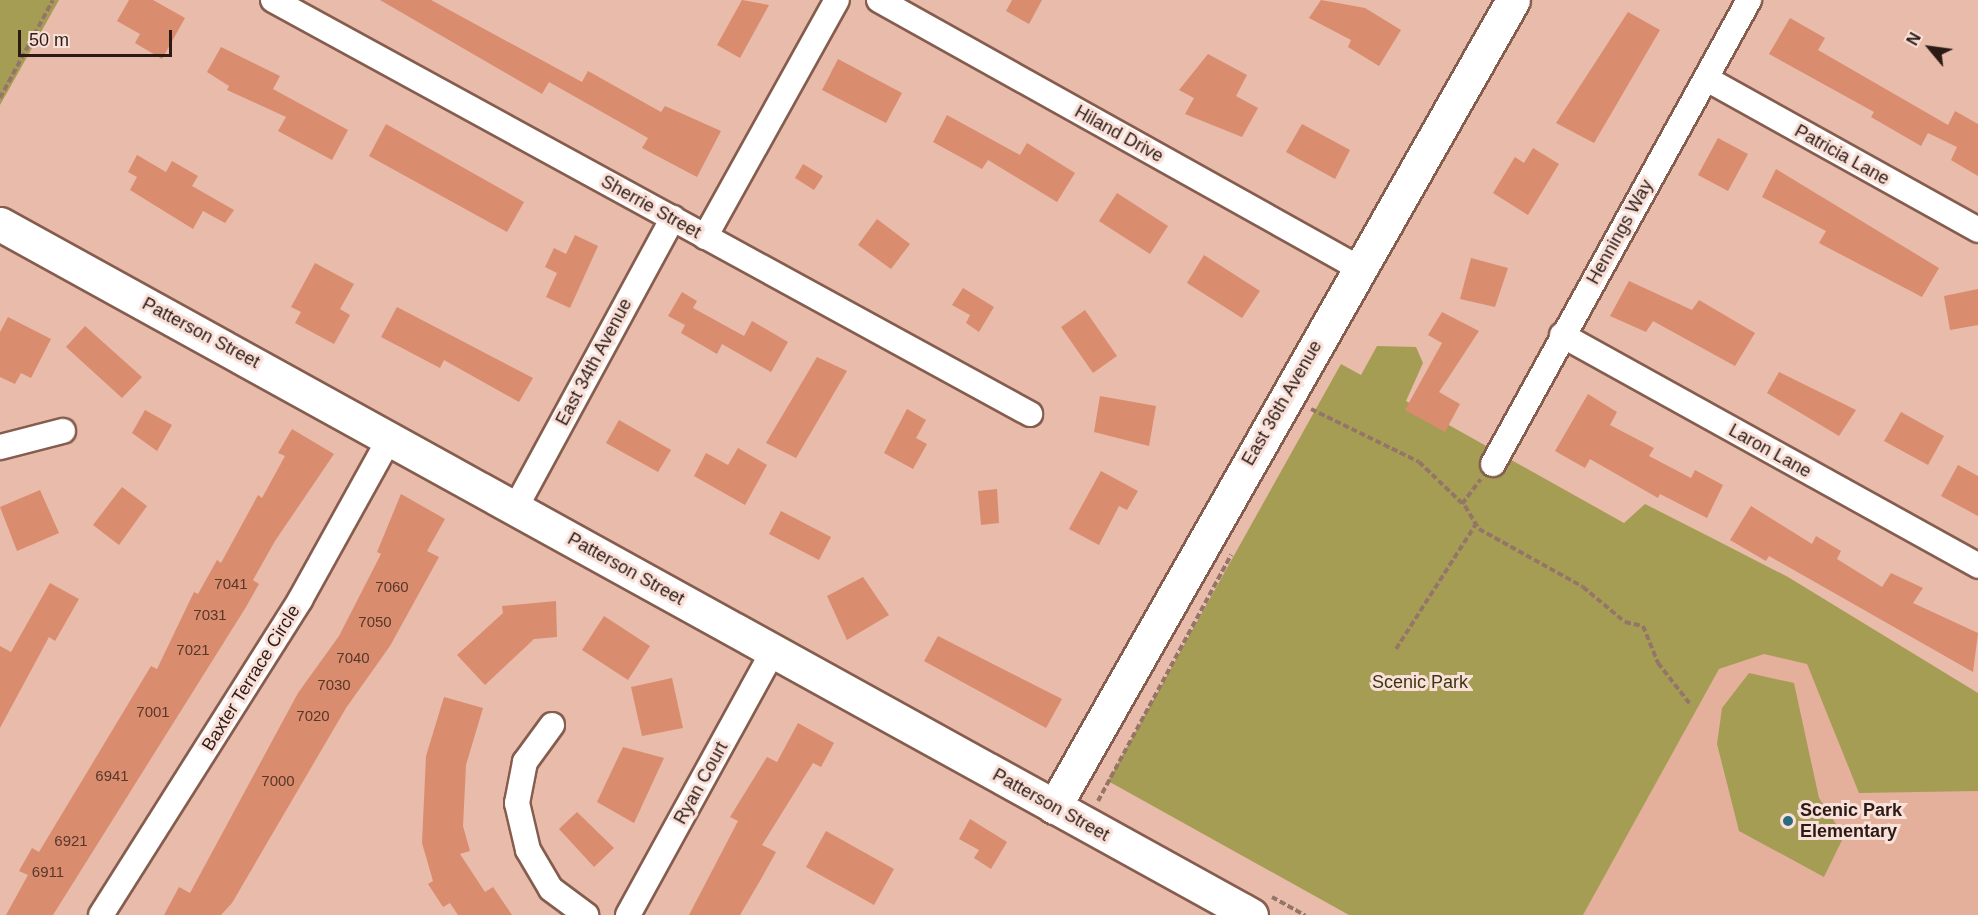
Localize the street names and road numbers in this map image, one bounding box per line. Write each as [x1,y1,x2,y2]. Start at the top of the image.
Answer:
street label: Hiland Drive [1071,101,1167,167]
street label: Patricia Lane [1791,120,1893,190]
street label: Sherrie Street [597,171,705,243]
street label: Hennings Way [1582,176,1658,288]
street label: Patterson Street [139,293,263,373]
street label: East 34th Avenue [551,294,637,430]
street label: East 36th Avenue [1237,336,1327,470]
street label: Laron Lane [1725,419,1815,483]
street label: Patterson Street [564,528,688,610]
street label: Baxter Terrace Circle [197,601,305,755]
street label: Ryan Court [669,738,733,828]
street label: Patterson Street [989,764,1113,846]

